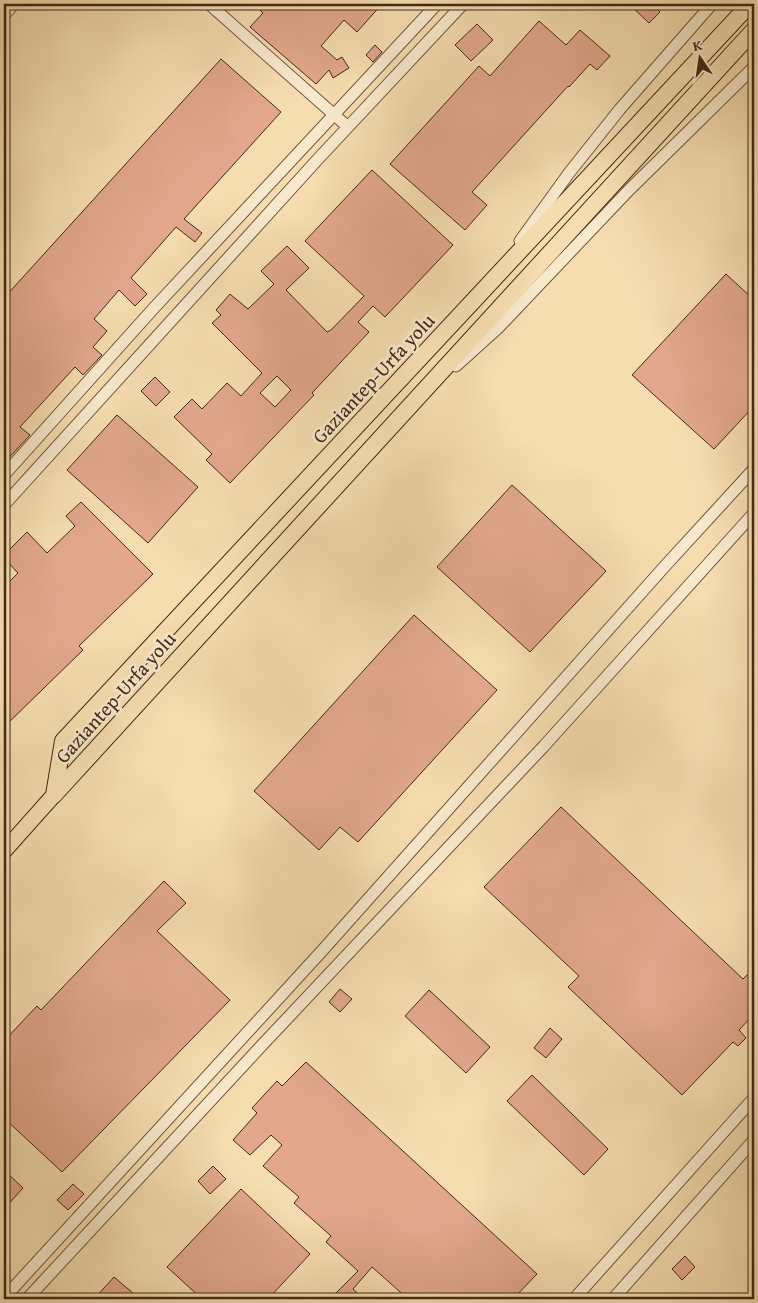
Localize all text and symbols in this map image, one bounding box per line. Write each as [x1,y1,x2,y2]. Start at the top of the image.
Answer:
north arrow [676,32,726,82]
text: K [691,35,704,56]
street label: Gaziantep-Urfa yolu [305,306,441,449]
street label: Gaziantep-Urfa yolu [48,625,182,769]

